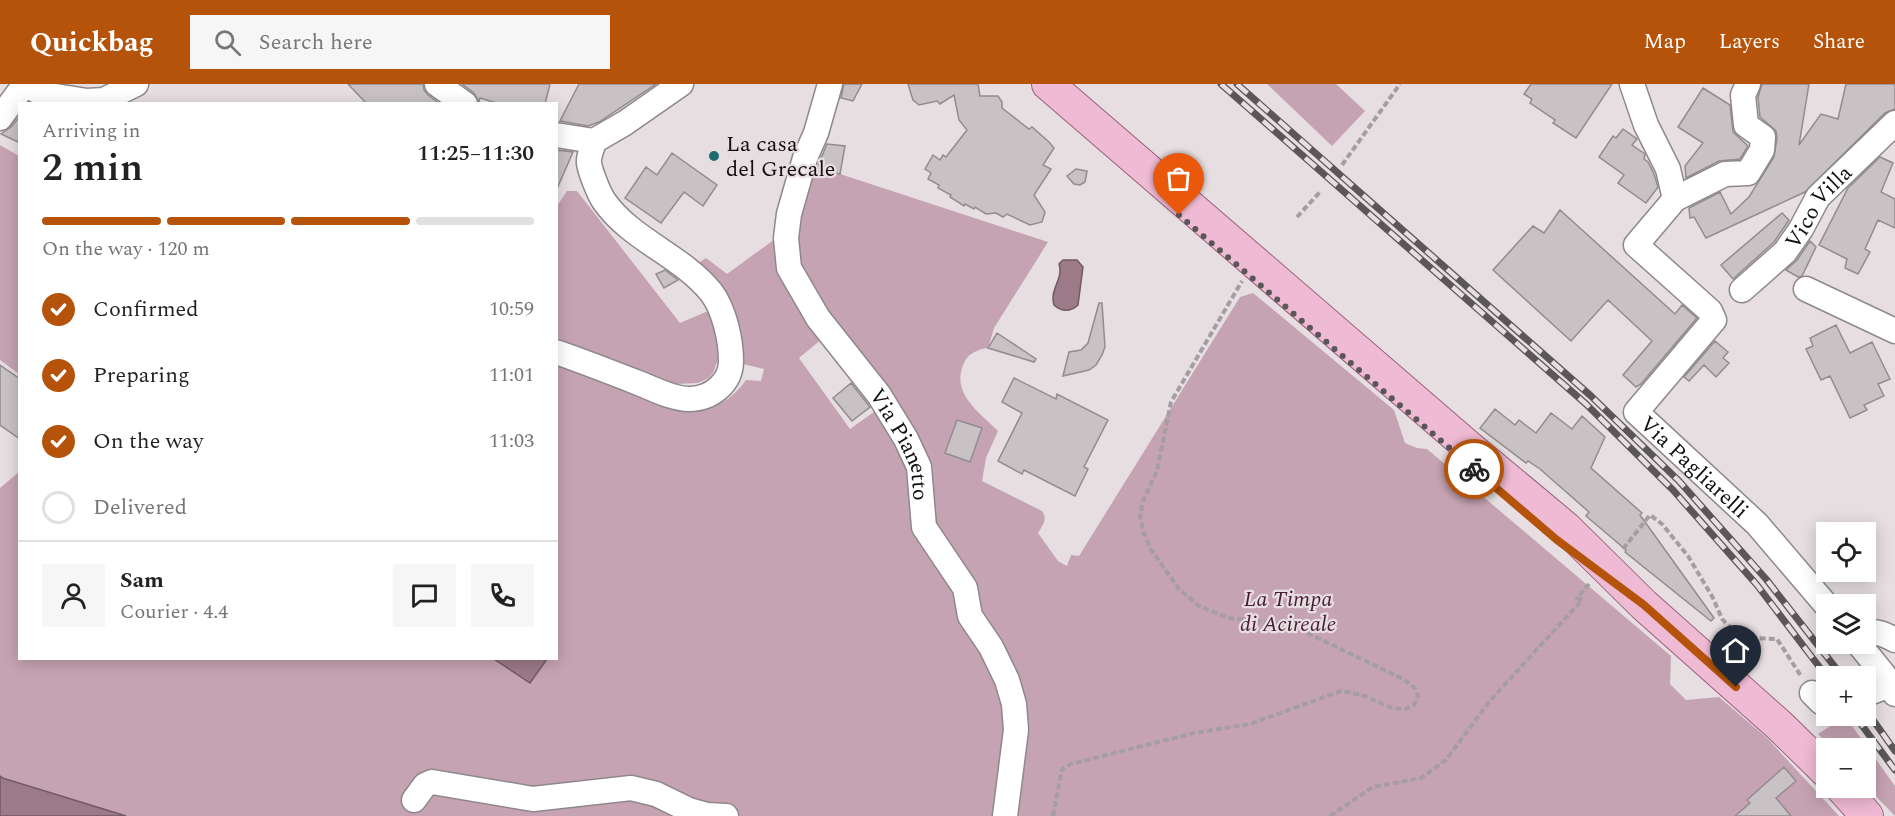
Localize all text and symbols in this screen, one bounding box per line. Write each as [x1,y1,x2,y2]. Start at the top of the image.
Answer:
search box [190,15,610,69]
text: Quickbag [30,21,154,64]
icon: search [211,26,244,59]
text: Search here [259,26,373,59]
text: Map [1644,26,1686,58]
text: Layers [1719,26,1780,58]
text: Share [1813,26,1865,58]
text: Arriving in [42,116,140,146]
place label: La casa del Grecale [726,128,836,186]
text: 11:25–11:30 [417,137,534,170]
text: 2 min [42,139,143,198]
marker: La casa del Grecale [707,149,721,163]
pin [1153,153,1204,215]
street label: Vico Villa [1777,157,1860,256]
icon: bag [1162,162,1195,195]
text: On the way · 120 m [42,234,210,264]
icon: check [42,293,75,326]
text: Confirmed [93,293,199,326]
text: 10:59 [489,294,534,324]
icon: check [42,359,75,392]
text: Preparing [93,359,190,392]
text: 11:01 [489,360,534,390]
street label: Via Pianetto [861,382,937,502]
street label: Via Pagliarelli [1632,408,1756,527]
icon: check [42,425,75,458]
text: On the way [93,425,204,458]
text: 11:03 [489,426,534,456]
courier [1444,439,1504,499]
icon: bike [1458,453,1491,486]
text: Delivered [93,491,187,524]
map controls [1816,522,1876,798]
button: locate [1816,522,1876,582]
button: person [42,564,105,627]
text: Sam [120,564,164,597]
button: chat [393,564,456,627]
button: phone [471,564,534,627]
park label: La Timpa di Acireale [1240,583,1336,641]
button: layers [1816,594,1876,654]
text: Courier · 4.4 [120,597,228,627]
pin [1710,625,1761,687]
icon: home [1719,634,1752,667]
button: + [1816,666,1876,726]
button: − [1816,738,1876,798]

